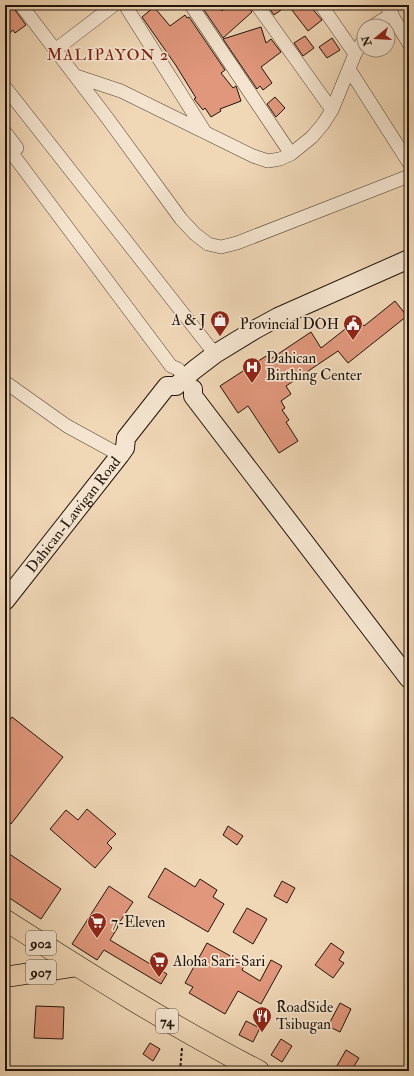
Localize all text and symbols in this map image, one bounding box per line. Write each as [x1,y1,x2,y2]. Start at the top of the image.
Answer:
north arrow [356,18,396,58]
text: N [359,33,375,49]
district label: MALIPAYON 2 [47,45,169,65]
shop icon: A & J [209,309,231,337]
place label: A & J [170,311,206,331]
public building icon: Provincial DOH [342,313,364,341]
place label: Provincial DOH [240,315,339,334]
place label: Dahican Birthing Center [266,349,362,385]
hospital icon: Dahican Birthing Center [241,356,263,384]
street label: Dahican-Lawigan Road [22,452,125,576]
supermarket icon: 7-Eleven [86,911,108,939]
place label: 7-Eleven [111,913,166,932]
road number: 902 [26,931,56,955]
supermarket icon: Aloha Sari-Sari [148,950,170,978]
place label: Aloha Sari-Sari [172,952,265,971]
road number: 907 [26,960,56,984]
place label: RoadSide Tsibugan [276,998,333,1034]
restaurant icon: RoadSide Tsibugan [251,1005,273,1033]
road number: 74 [156,1009,178,1033]

